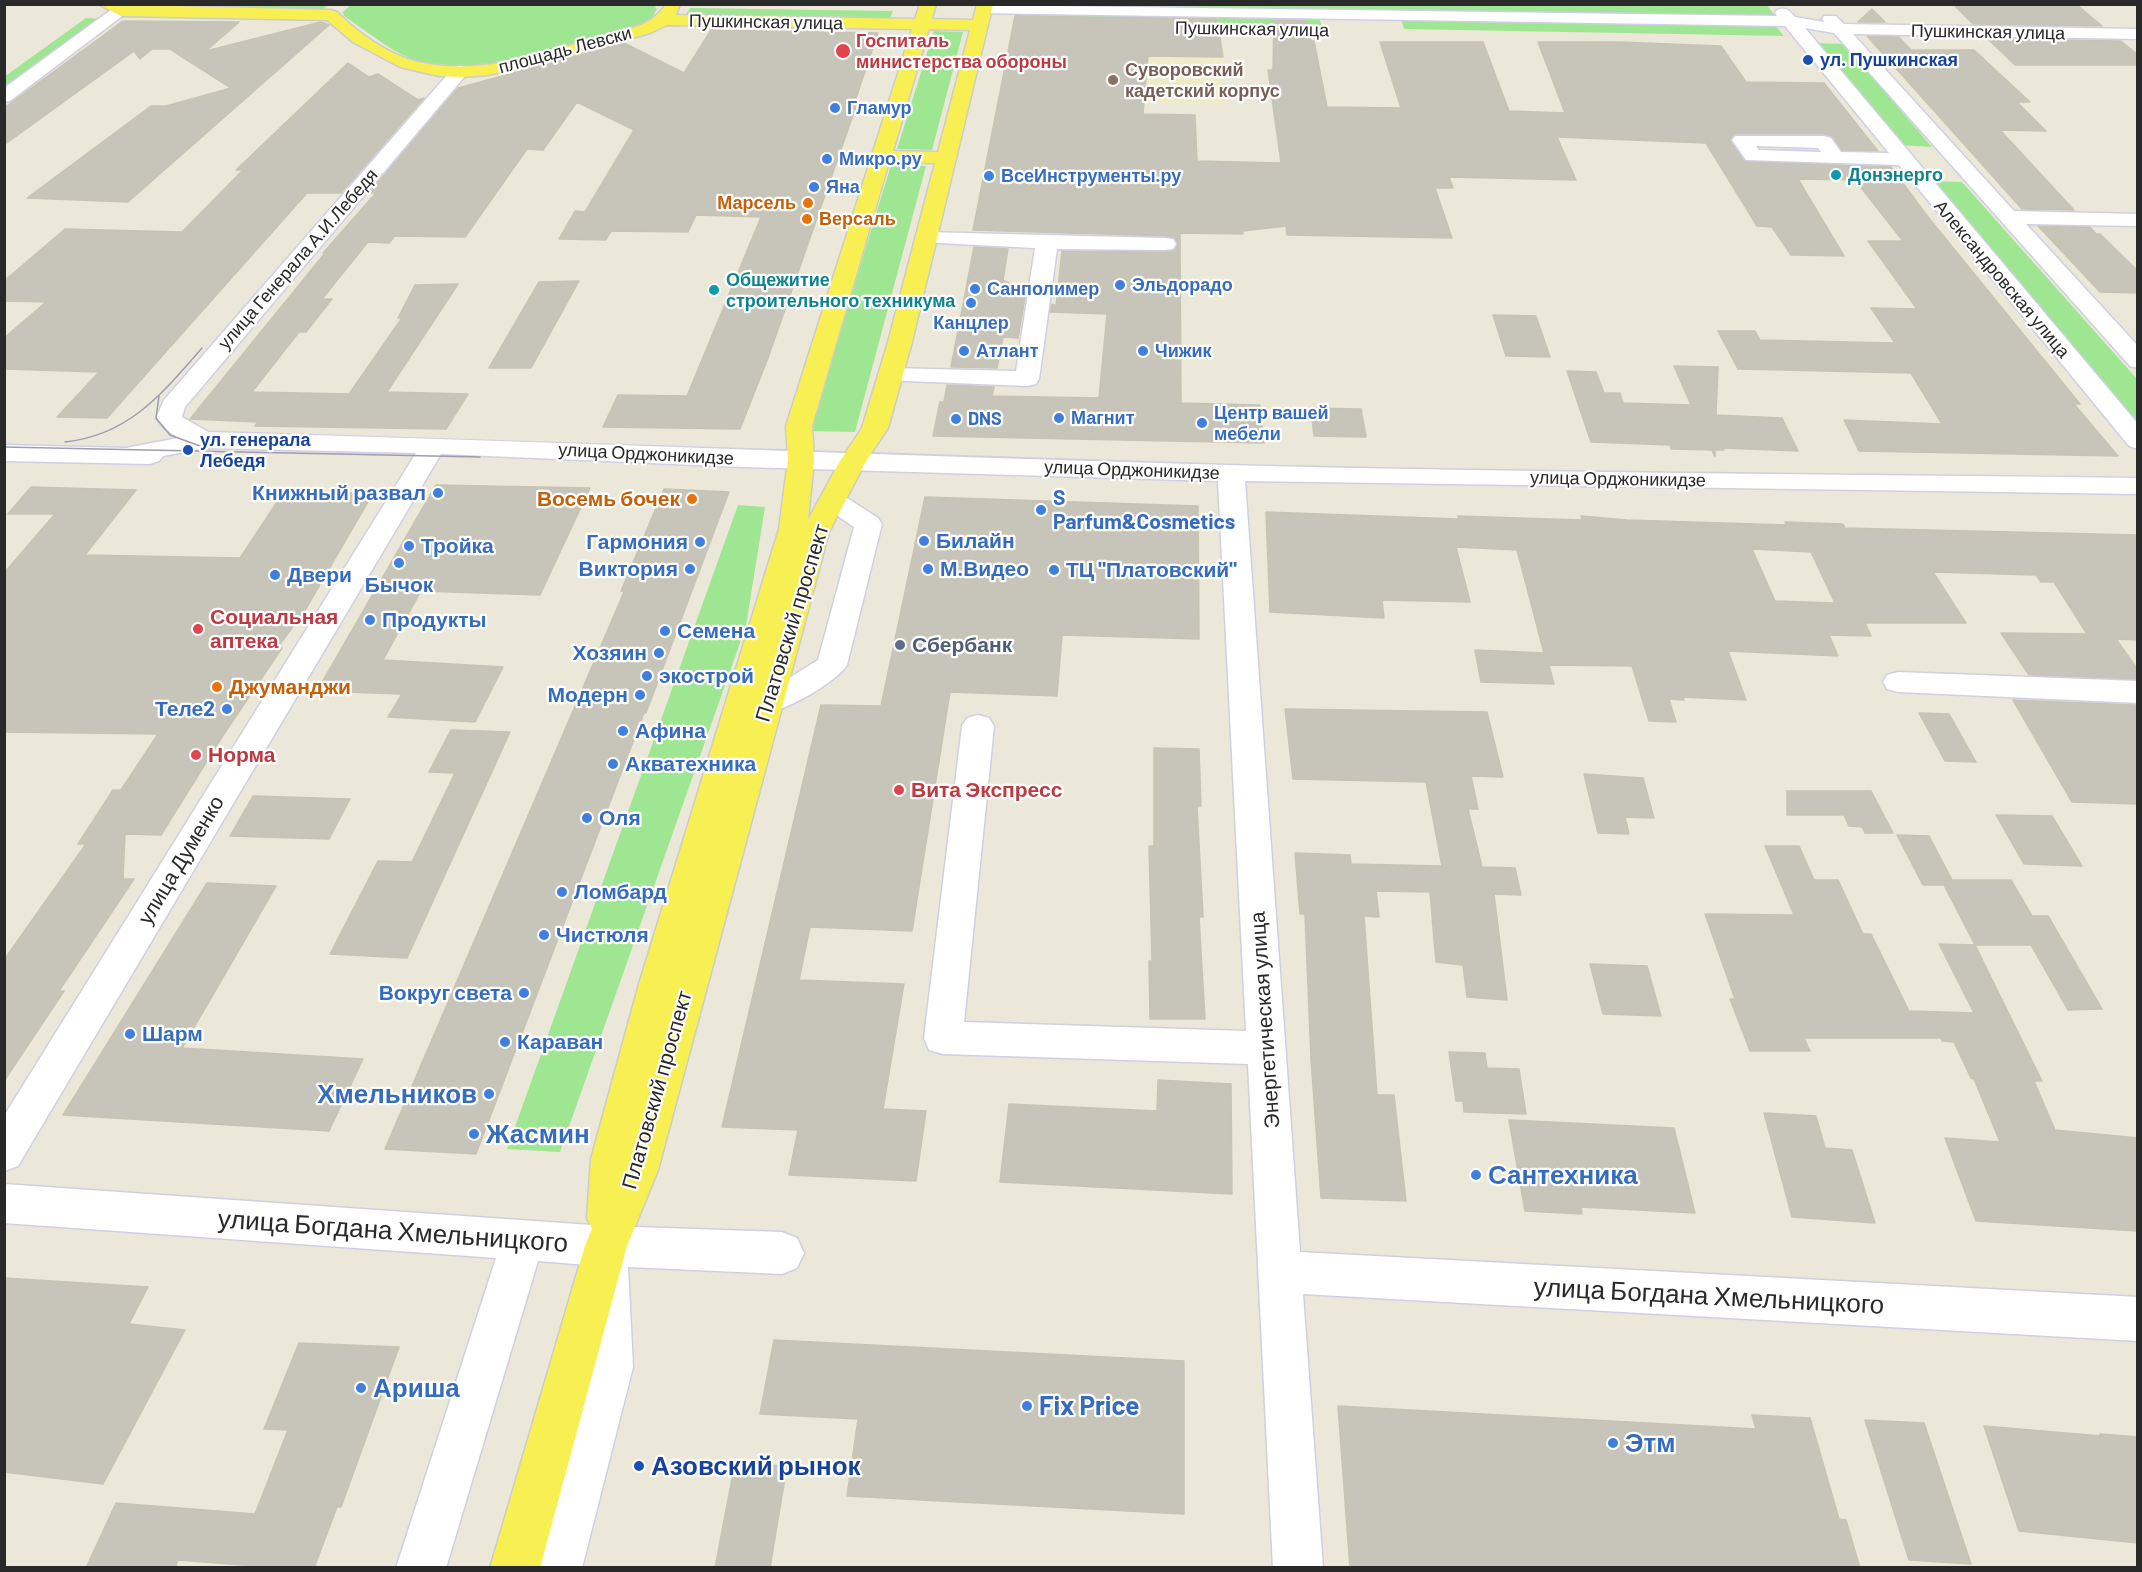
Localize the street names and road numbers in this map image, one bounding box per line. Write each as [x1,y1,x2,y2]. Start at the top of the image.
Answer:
street label: Пушкинская улица [689,10,843,34]
street label: Пушкинская улица [1175,17,1329,41]
street label: Пушкинская улица [1911,20,2065,44]
street label: площадь Левски [496,22,634,78]
street label: улица Генерала А.И.Лебедя [214,164,382,354]
street label: Александровская улица [1930,196,2074,362]
street label: улица Орджоникидзе [558,439,734,469]
street label: улица Орджоникидзе [1044,456,1220,484]
street label: улица Орджоникидзе [1530,467,1706,491]
street label: Платовский проспект [750,521,834,725]
street label: улица Думенко [133,791,229,929]
street label: Энергетическая улица [1245,911,1285,1129]
street label: Платовский проспект [617,988,697,1192]
street label: улица Богдана Хмельницкого [217,1203,569,1259]
street label: улица Богдана Хмельницкого [1533,1271,1885,1321]

